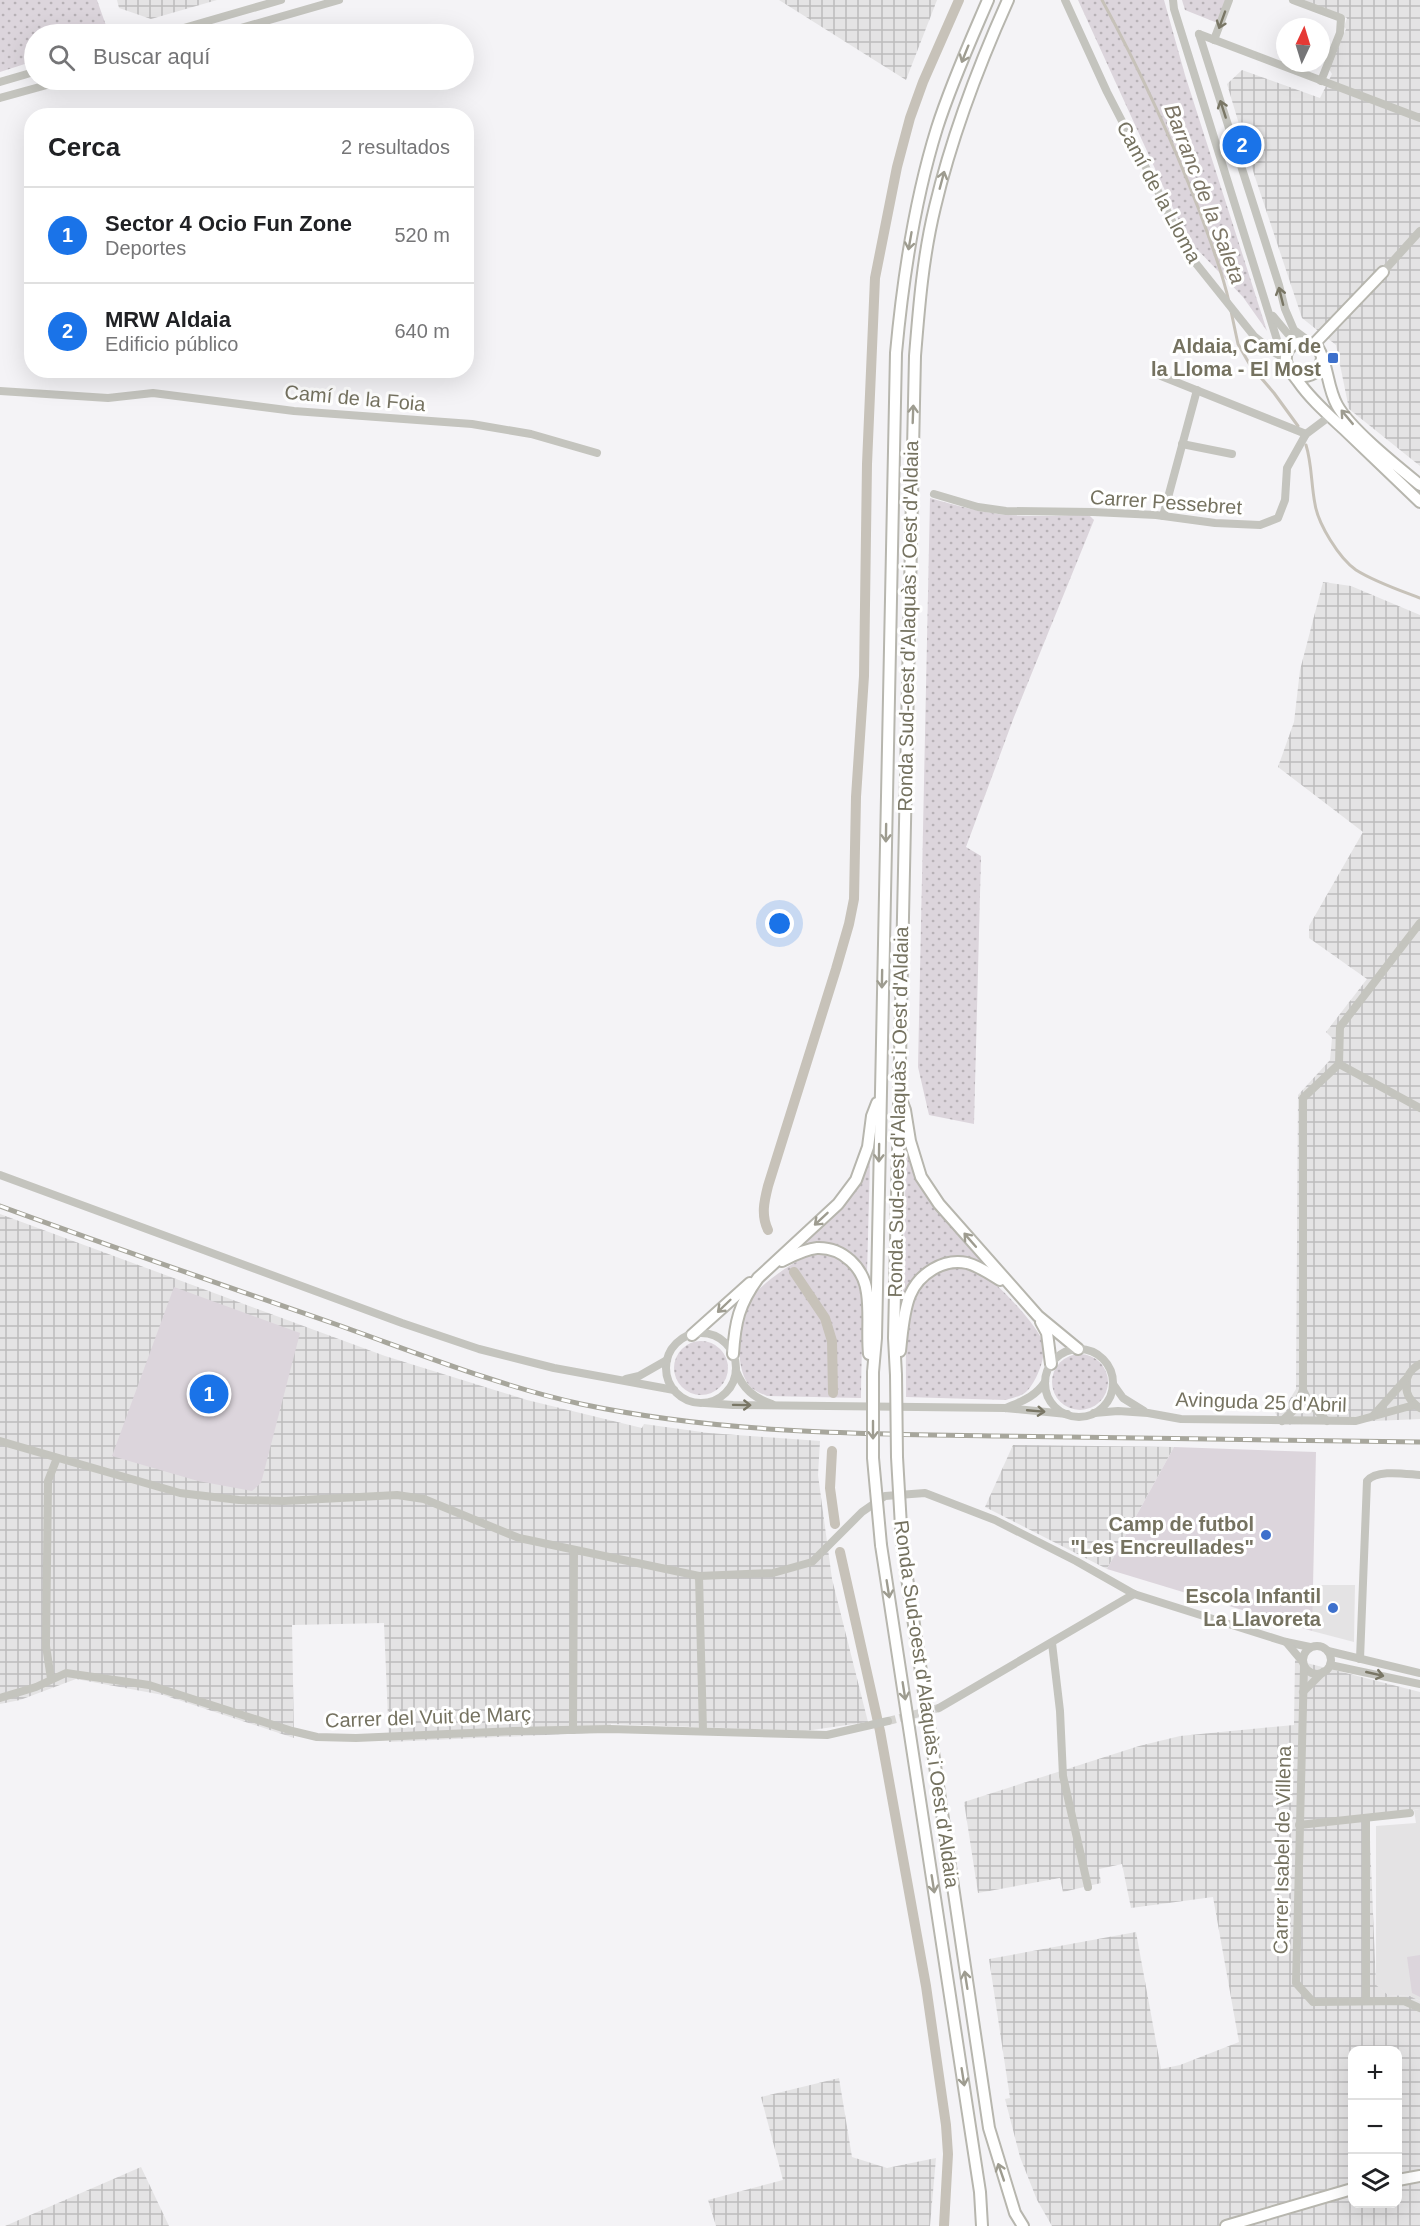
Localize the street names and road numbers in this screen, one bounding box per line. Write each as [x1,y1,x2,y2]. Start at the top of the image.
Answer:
street label: Camí de la Lloma [1112,118,1206,267]
street label: Camí de la Foia [284,381,427,415]
street label: Ronda Sud-oest d'Alaquàs i Oest d'Aldaia [894,439,922,812]
street label: Carrer Pessebret [1089,486,1243,518]
street label: Ronda Sud-oest d'Alaquàs i Oest d'Aldaia [884,925,912,1298]
street label: Avinguda 25 d'Abril [1175,1388,1347,1416]
street label: Ronda Sud-oest d'Alaquàs i Oest d'Aldaia [890,1519,964,1890]
street label: Carrer del Vuit de Març [325,1702,531,1732]
street label: Carrer Isabel de Villena [1269,1745,1295,1954]

